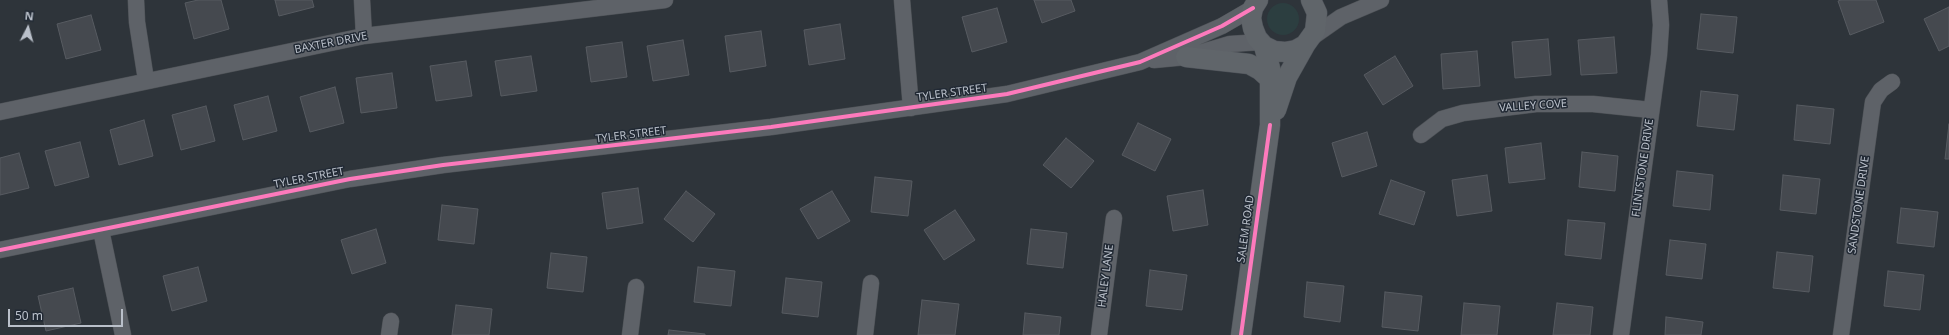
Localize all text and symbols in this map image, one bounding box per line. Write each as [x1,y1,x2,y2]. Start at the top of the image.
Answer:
north arrow [8,8,48,48]
text: N [24,8,35,23]
street label: BAXTER DRIVE [293,29,369,57]
street label: TYLER STREET [916,82,988,104]
street label: VALLEY COVE [1499,97,1567,115]
street label: FLINTSTONE DRIVE [1630,118,1656,218]
street label: TYLER STREET [595,124,667,146]
street label: SANDSTONE DRIVE [1846,155,1872,255]
street label: TYLER STREET [273,165,345,191]
street label: SALEM ROAD [1235,194,1257,264]
street label: HALEY LANE [1096,244,1116,308]
scale bar [10,301,125,327]
text: 50 m [15,307,43,324]

